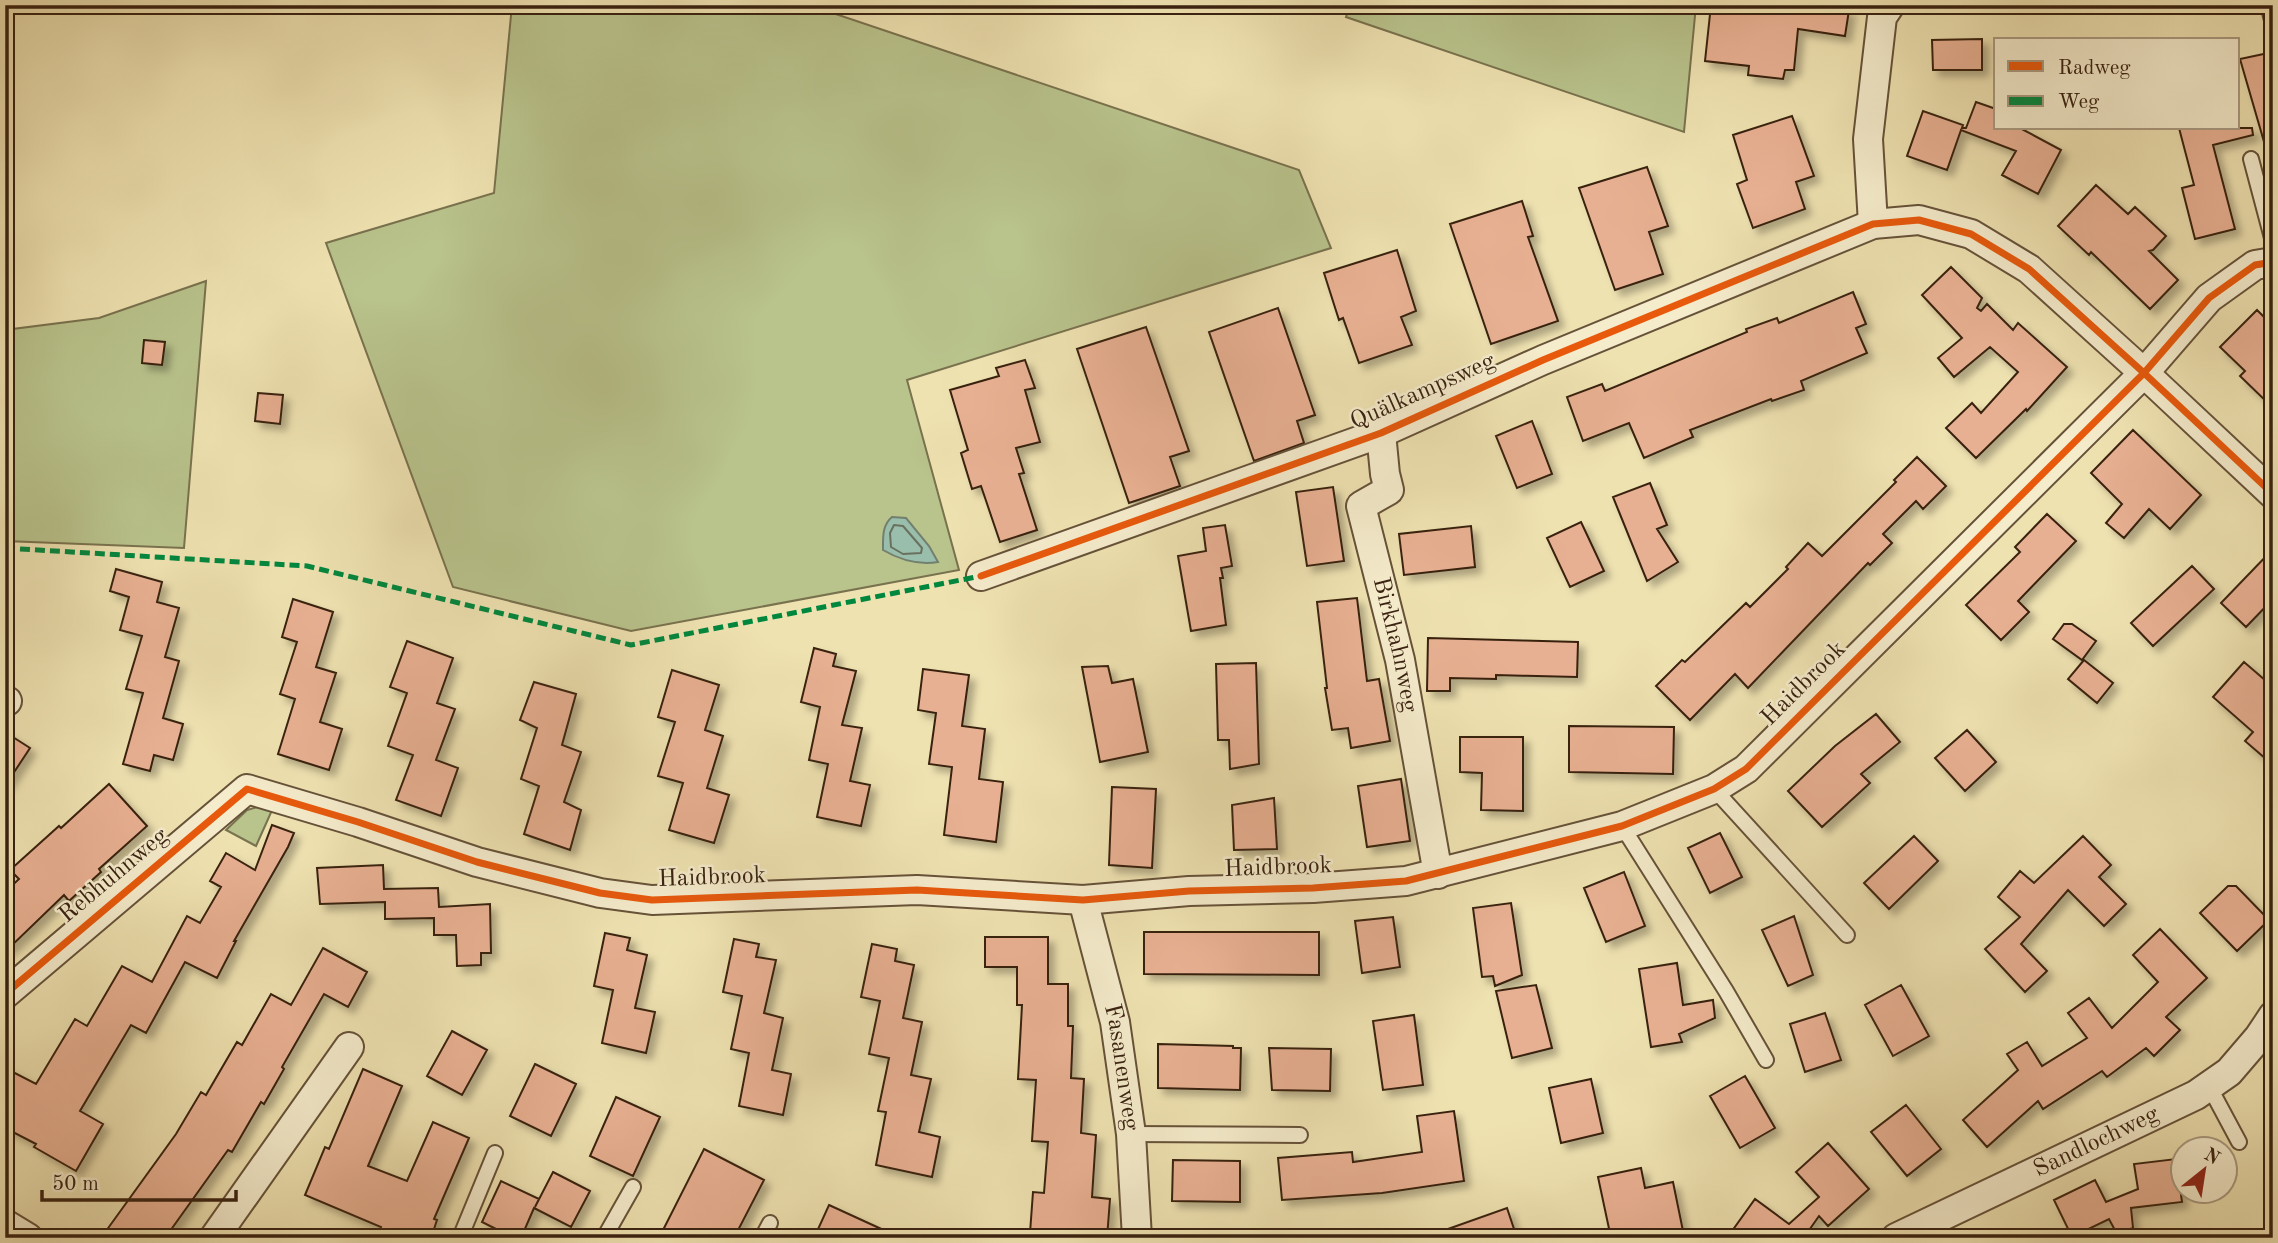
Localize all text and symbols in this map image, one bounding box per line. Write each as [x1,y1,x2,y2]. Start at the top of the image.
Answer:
legend [1994,38,2240,130]
text: Radweg [2058,58,2131,79]
text: Weg [2058,92,2100,113]
street label: Quälkampsweg [1347,349,1499,435]
street label: Birkhahnweg [1368,575,1421,714]
street label: Haidbrook [1757,637,1851,731]
street label: Rebhuhnweg [55,824,173,928]
street label: Haidbrook [1224,854,1332,882]
street label: Haidbrook [658,864,766,892]
street label: Fasanenweg [1099,1002,1142,1132]
street label: Sandlochweg [2030,1102,2163,1182]
north arrow [2170,1134,2240,1204]
text: N [2200,1146,2223,1170]
scale bar [42,1159,236,1203]
text: 50 m [52,1174,99,1195]

